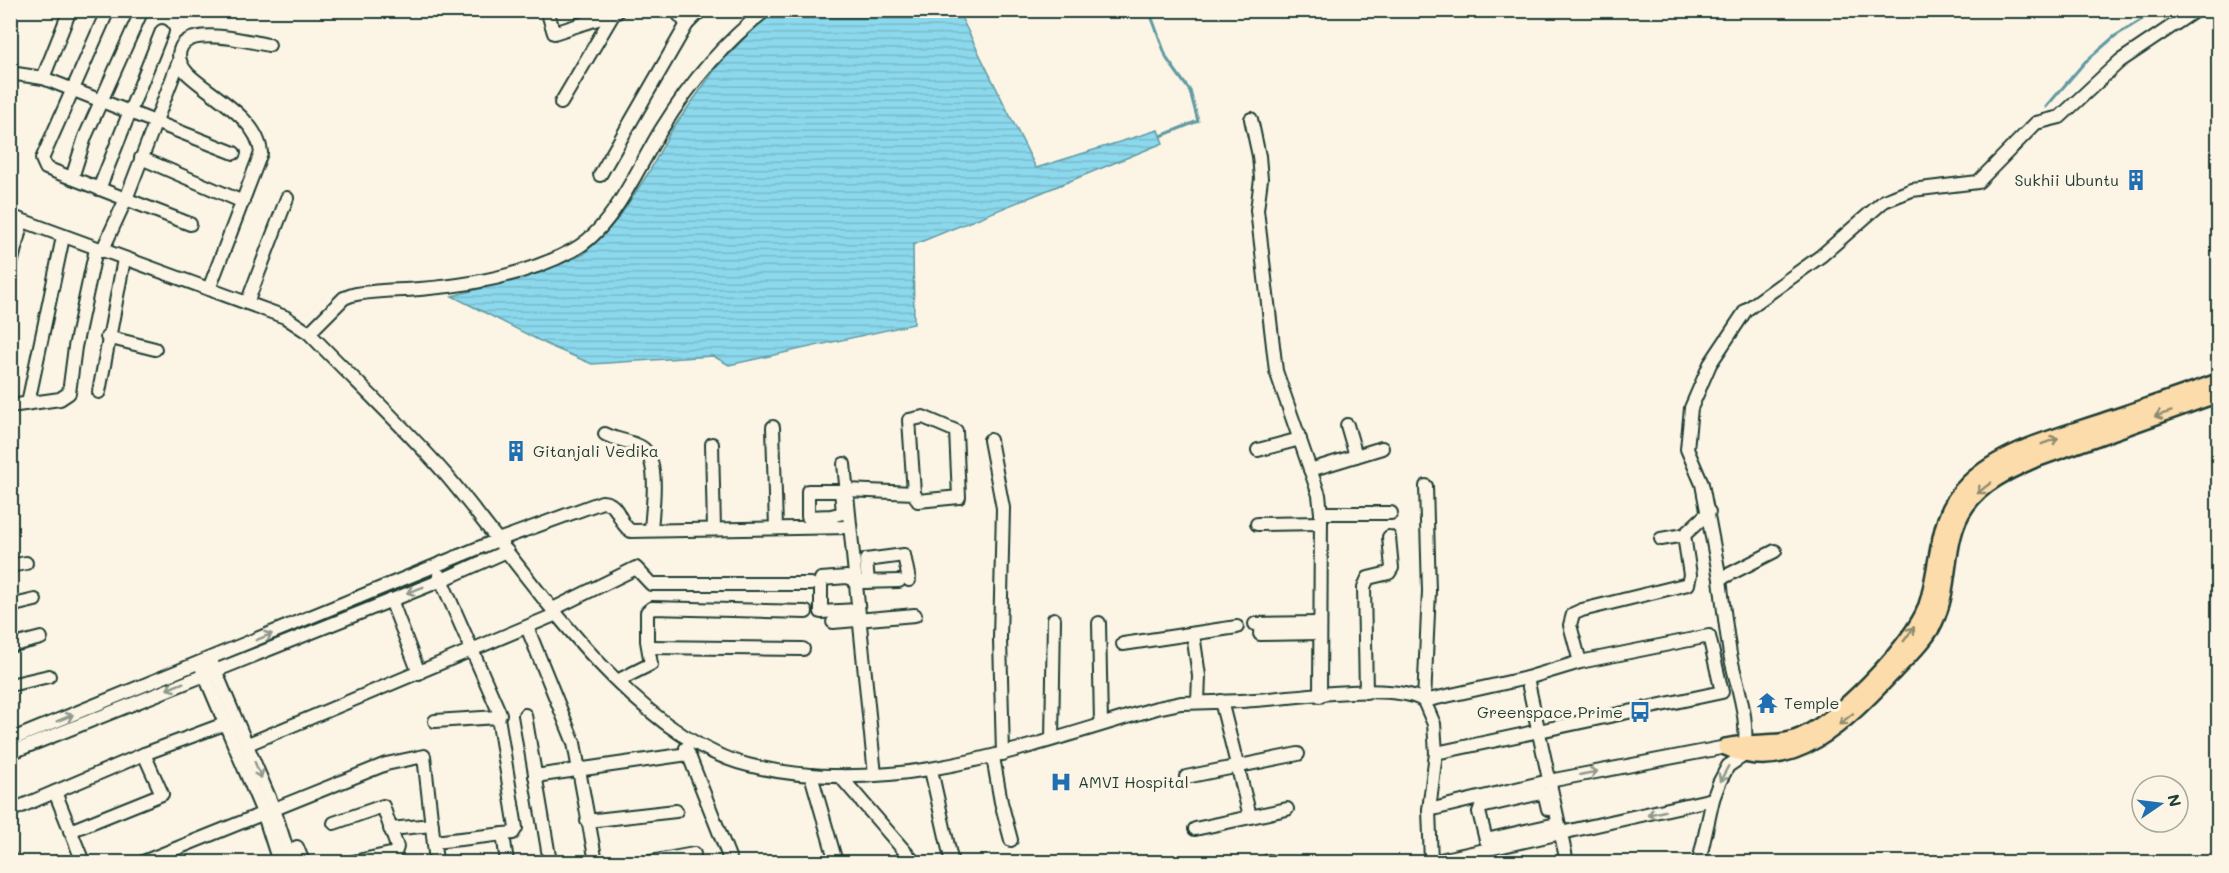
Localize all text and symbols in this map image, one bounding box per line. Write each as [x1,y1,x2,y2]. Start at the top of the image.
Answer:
building icon: Sukhii Ubuntu [2124,168,2148,192]
place label: Sukhii Ubuntu [2015,169,2119,190]
one-way arrow [2154,409,2173,420]
one-way arrow [2040,434,2059,445]
building icon: Gitanjali Vedika [504,439,528,463]
place label: Gitanjali Vedika [533,440,659,461]
one-way arrow [1976,481,1992,494]
one-way arrow [406,586,425,597]
one-way arrow [1903,626,1915,642]
one-way arrow [255,631,273,642]
one-way arrow [167,681,185,692]
temple icon: Temple [1755,691,1779,715]
place label: Temple [1784,692,1839,713]
bus stop icon: Greenspace Prime [1628,700,1652,724]
place label: Greenspace Prime [1477,701,1623,722]
one-way arrow [55,712,73,723]
one-way arrow [1838,713,1854,726]
one-way arrow [253,761,264,779]
one-way arrow [1718,765,1730,782]
one-way arrow [1578,767,1598,778]
hospital icon: AMVI Hospital [1049,770,1073,794]
place label: AMVI Hospital [1078,771,1189,792]
north arrow [2130,774,2190,834]
text: N [2163,792,2187,809]
one-way arrow [1646,807,1665,819]

